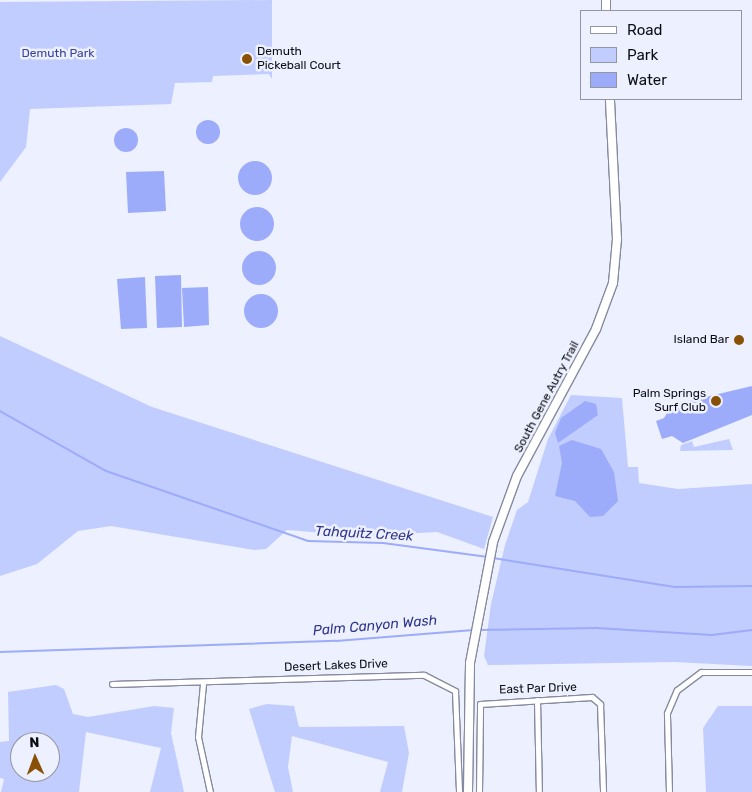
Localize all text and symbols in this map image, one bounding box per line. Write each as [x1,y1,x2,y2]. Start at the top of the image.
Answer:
legend [580,10,742,100]
text: Road [627,21,663,39]
place label: Demuth Pickeball Court [257,45,341,73]
text: Park [627,46,658,64]
park label: Demuth Park [22,47,94,61]
marker: Demuth Pickeball Court [241,53,253,65]
text: Water [627,71,667,89]
place label: Island Bar [674,333,729,347]
marker: Island Bar [733,334,745,346]
street label: South Gene Autry Trail [511,338,583,456]
place label: Palm Springs Surf Club [633,387,706,415]
marker: Palm Springs Surf Club [710,395,722,407]
water label: Tahquitz Creek [314,523,414,545]
water label: Palm Canyon Wash [312,612,438,640]
street label: Desert Lakes Drive [284,657,388,675]
street label: East Par Drive [499,680,577,698]
north arrow [10,732,60,782]
text: N [29,734,40,751]

